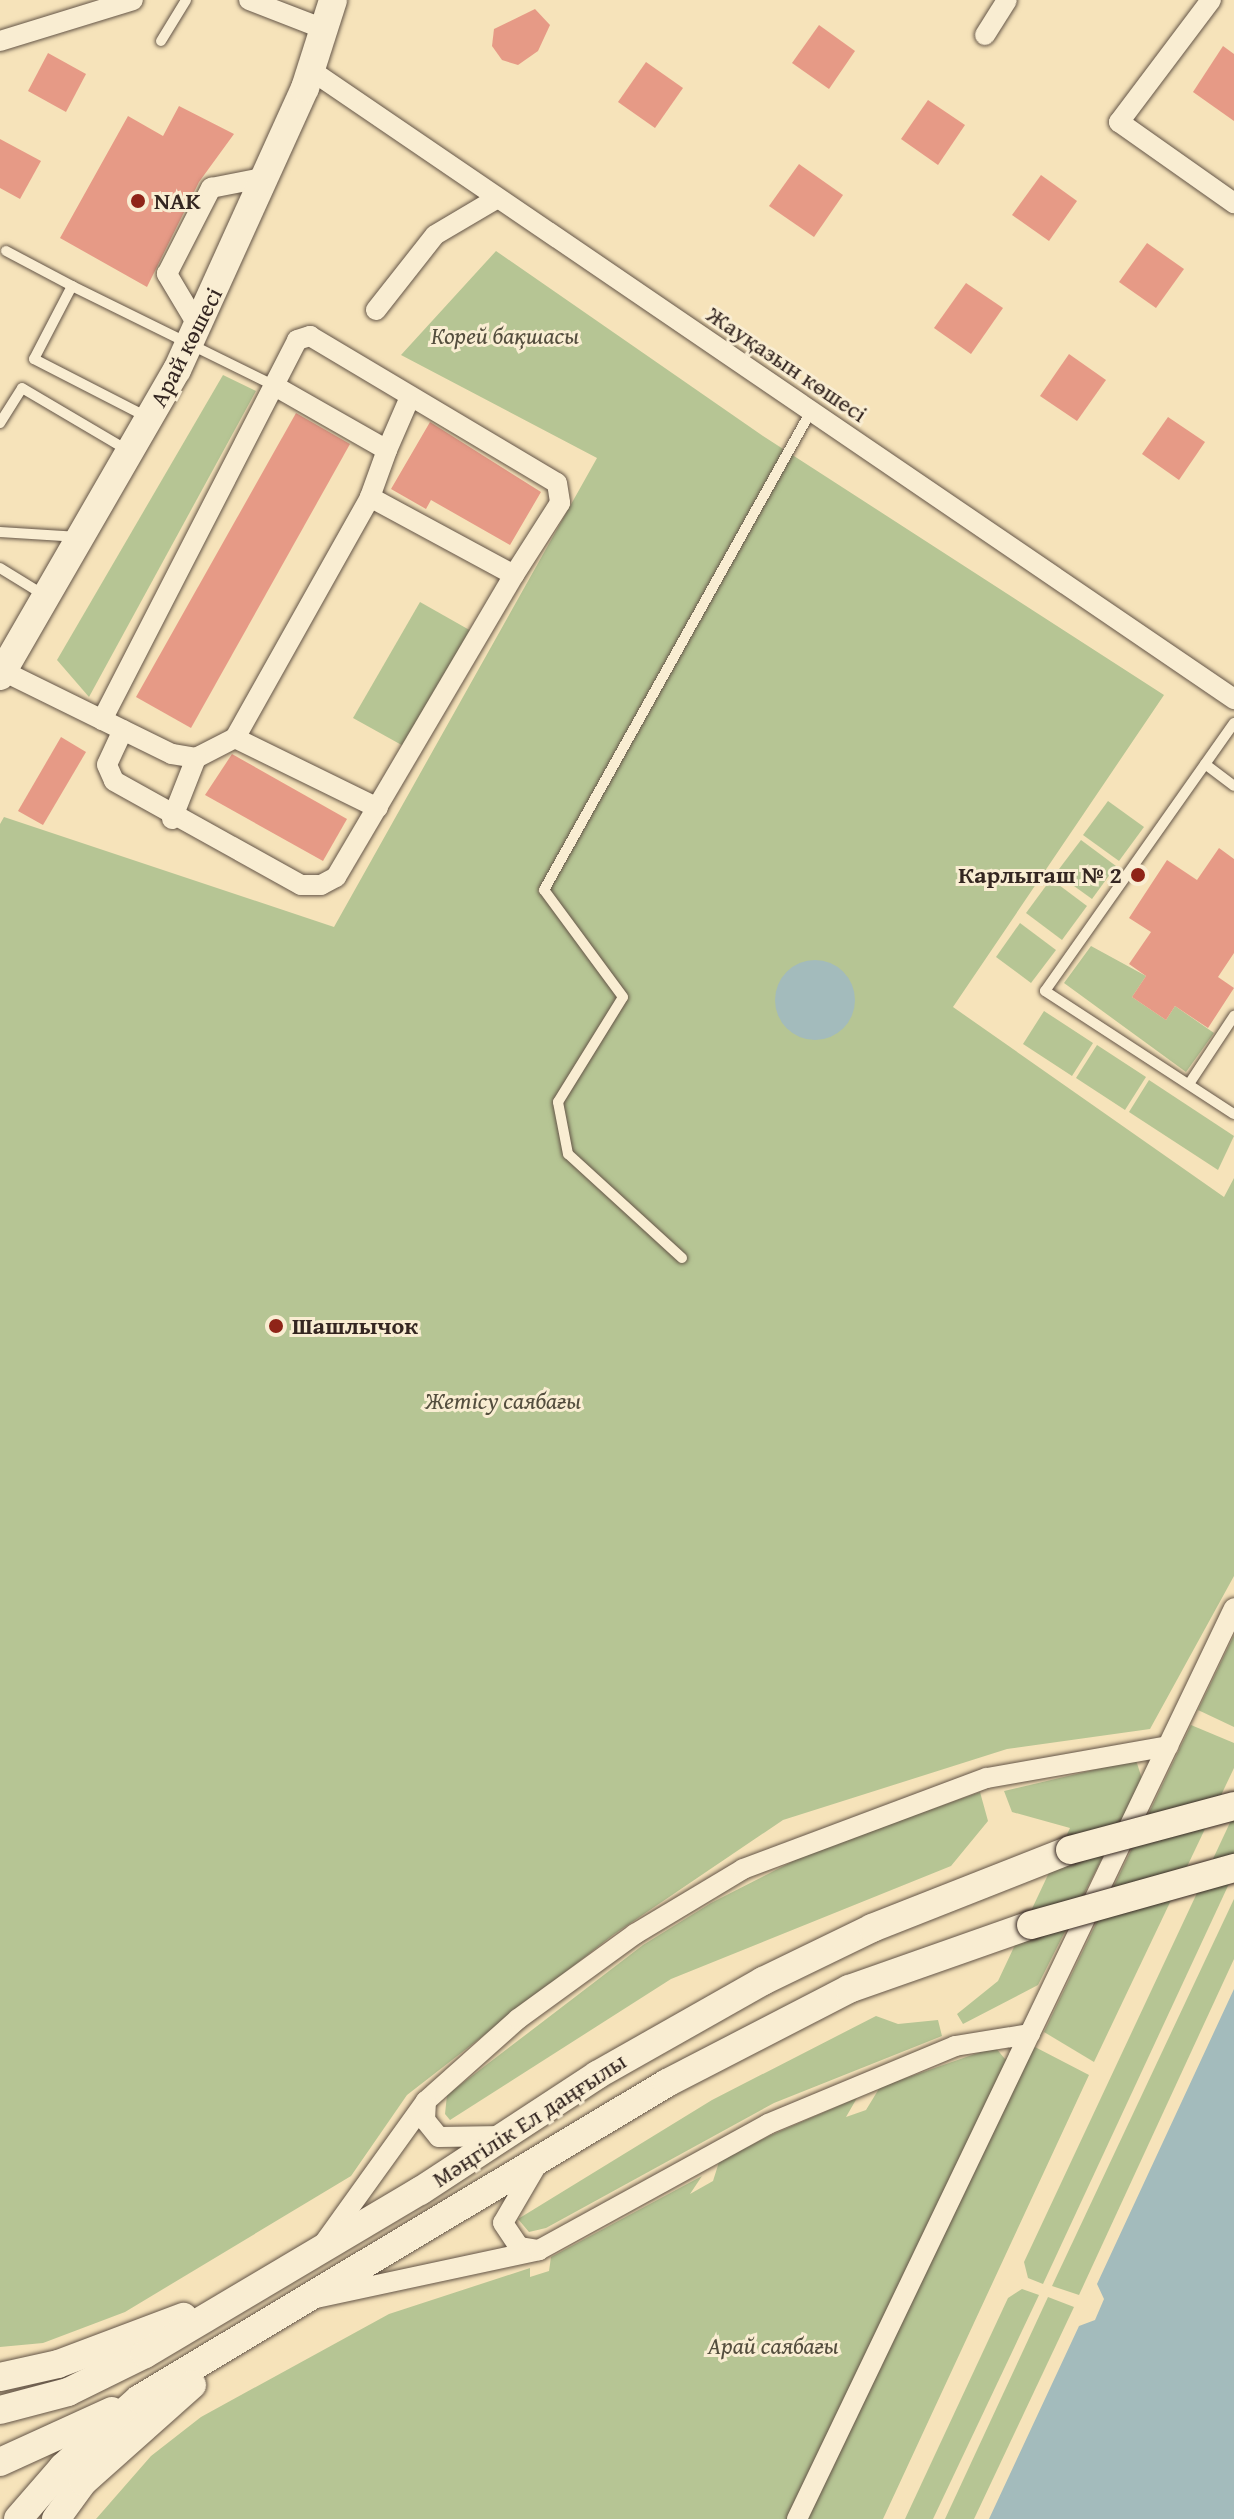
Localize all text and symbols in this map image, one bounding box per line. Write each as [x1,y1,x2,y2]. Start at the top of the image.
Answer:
place label: NAK [154,187,201,215]
marker: NAK [129,192,147,210]
street label: Арай көшесі [144,283,228,411]
street label: Жауқазын көшесі [701,300,873,428]
park label: Корей бақшасы [431,322,579,350]
place label: Карлыгаш № 2 [958,861,1122,889]
marker: Карлыгаш № 2 [1129,866,1147,884]
place label: Шашлычок [292,1312,418,1340]
marker: Шашлычок [267,1317,285,1335]
park label: Жетісу саябағы [425,1387,581,1415]
street label: Мәңгілік Ел даңғылы [427,2047,631,2193]
park label: Арай саябағы [708,2332,838,2360]

